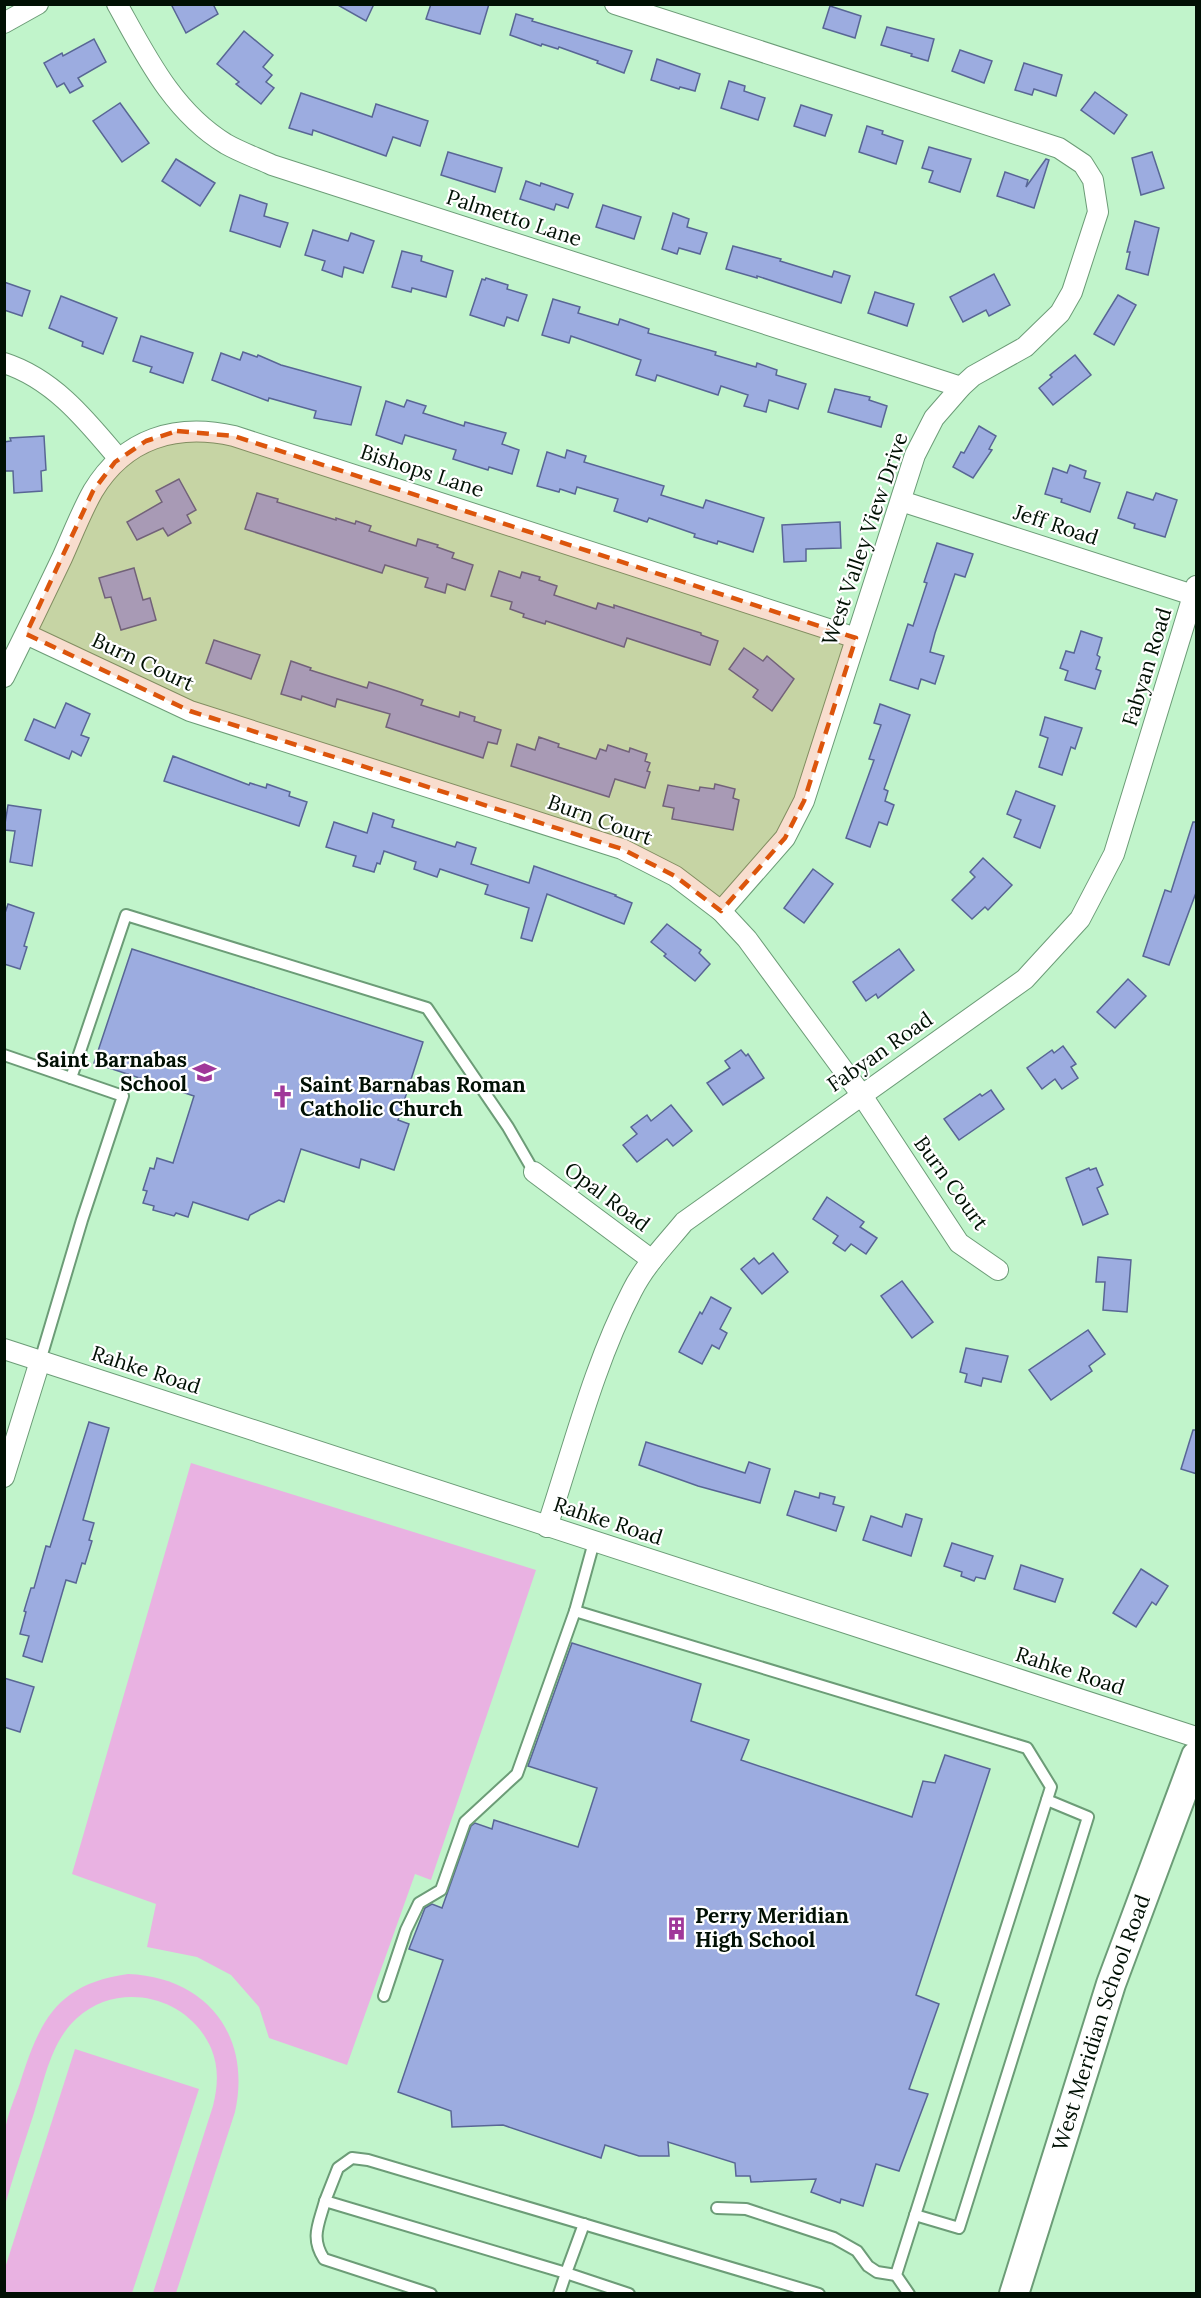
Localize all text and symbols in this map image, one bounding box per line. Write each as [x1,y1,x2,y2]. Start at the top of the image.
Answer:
street label: Palmetto Lane [443,183,585,252]
street label: West Valley View Drive [815,429,914,649]
street label: Bishops Lane [357,438,488,503]
street label: Jeff Road [1009,498,1102,551]
street label: Fabyan Road [1116,604,1177,729]
street label: Burn Court [88,626,199,697]
street label: Burn Court [544,788,657,851]
street label: Fabyan Road [822,1005,938,1098]
place label: Saint Barnabas School [37,1046,187,1097]
school or university icon: Saint Barnabas School [192,1059,218,1085]
place label: Saint Barnabas Roman Catholic Church [300,1071,526,1122]
church icon: Saint Barnabas Roman Catholic Church [269,1084,295,1110]
street label: Burn Court [908,1130,995,1236]
street label: Opal Road [559,1156,655,1237]
street label: Rahke Road [88,1339,204,1400]
street label: Rahke Road [550,1490,666,1551]
street label: Rahke Road [1012,1640,1128,1701]
street label: West Meridian School Road [1046,1891,1156,2154]
place label: Perry Meridian High School [695,1902,849,1953]
building icon: Perry Meridian High School [664,1915,690,1941]

